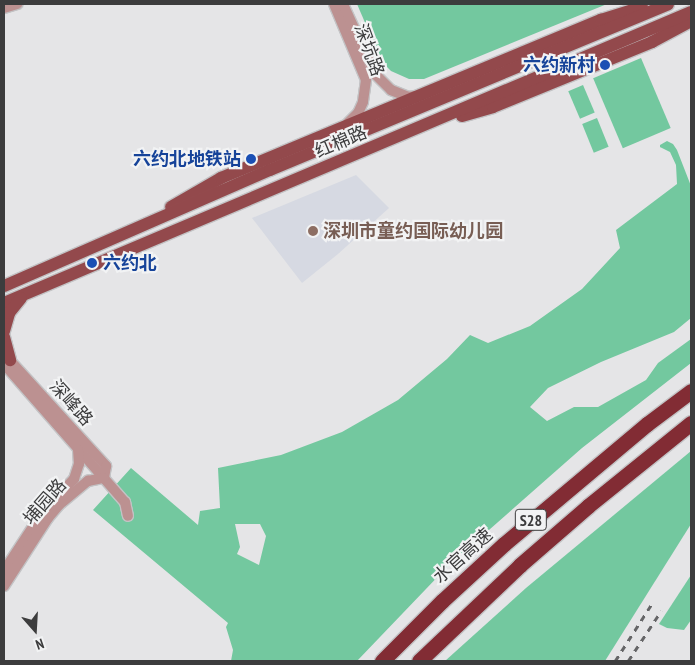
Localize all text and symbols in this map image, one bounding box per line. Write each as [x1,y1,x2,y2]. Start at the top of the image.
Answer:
street label: 深坑路 [350,21,388,79]
place label: 六约新村 [523,54,595,76]
marker: 六约新村 [599,59,611,71]
street label: 红棉路 [312,122,370,162]
place label: 六约北地铁站 [133,148,241,170]
marker: 六约北地铁站 [245,153,257,165]
place label: 深圳市童约国际幼儿园 [323,220,503,242]
marker: 深圳市童约国际幼儿园 [307,225,319,237]
place label: 六约北 [103,252,157,274]
marker: 六约北 [85,256,99,270]
street label: 深峰路 [45,376,97,430]
street label: 埔园路 [19,475,71,529]
road number: S28 [515,506,547,534]
street label: 水官高速 [429,524,497,588]
north arrow [10,605,60,655]
text: N [33,634,46,654]

